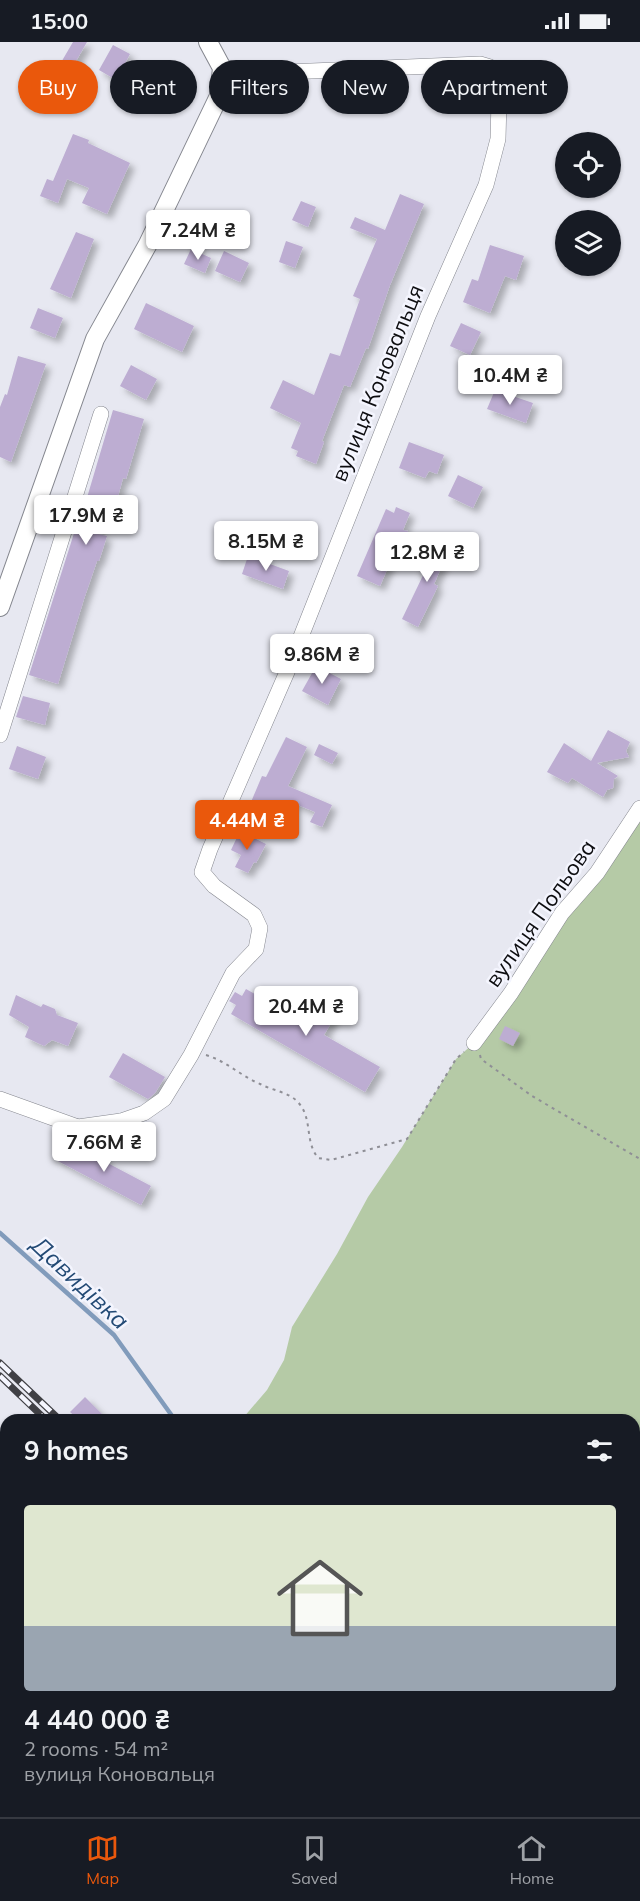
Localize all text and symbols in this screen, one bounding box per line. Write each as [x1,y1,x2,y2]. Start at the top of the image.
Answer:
text: 15:00 [30,7,88,35]
chip: Buy [18,60,98,114]
chip: Rent [110,60,197,114]
chip: Filters [209,60,309,114]
chip: New [321,60,409,114]
chip: Apartment [421,60,568,114]
map controls [555,132,621,276]
button: locate [555,132,621,198]
pin: 7.24M ₴ [143,210,253,261]
button: layers [555,210,621,276]
text: 7.24M ₴ [160,217,236,242]
street label: вулиця Коновальця [325,280,429,486]
pin: 10.4M ₴ [455,355,565,406]
text: 10.4M ₴ [472,362,548,387]
pin: 17.9M ₴ [31,495,141,546]
text: 17.9M ₴ [48,502,124,527]
pin: 8.15M ₴ [211,521,321,572]
text: 8.15M ₴ [228,528,304,553]
pin: 12.8M ₴ [372,532,482,583]
text: 12.8M ₴ [389,539,465,564]
pin: 9.86M ₴ [267,634,377,685]
text: 9.86M ₴ [284,641,360,666]
pin: 4.44M ₴ [192,800,302,851]
text: 4.44M ₴ [209,807,285,832]
street label: вулиця Польова [479,834,601,992]
pin: 20.4M ₴ [251,986,361,1037]
text: 20.4M ₴ [268,993,344,1018]
pin: 7.66M ₴ [49,1122,159,1173]
text: 7.66M ₴ [66,1129,142,1154]
water label: Давидівка [24,1228,136,1335]
text: 9 homes [24,1434,128,1467]
icon: filters [583,1434,616,1467]
icon: home [266,1544,374,1652]
text: 4 440 000 ₴ [24,1703,170,1736]
text: 2 rooms · 54 m² [24,1736,168,1761]
text: вулиця Коновальця [24,1761,215,1786]
tab: Map [86,1832,119,1888]
tab: Saved [291,1832,338,1888]
tab: Home [510,1832,554,1888]

